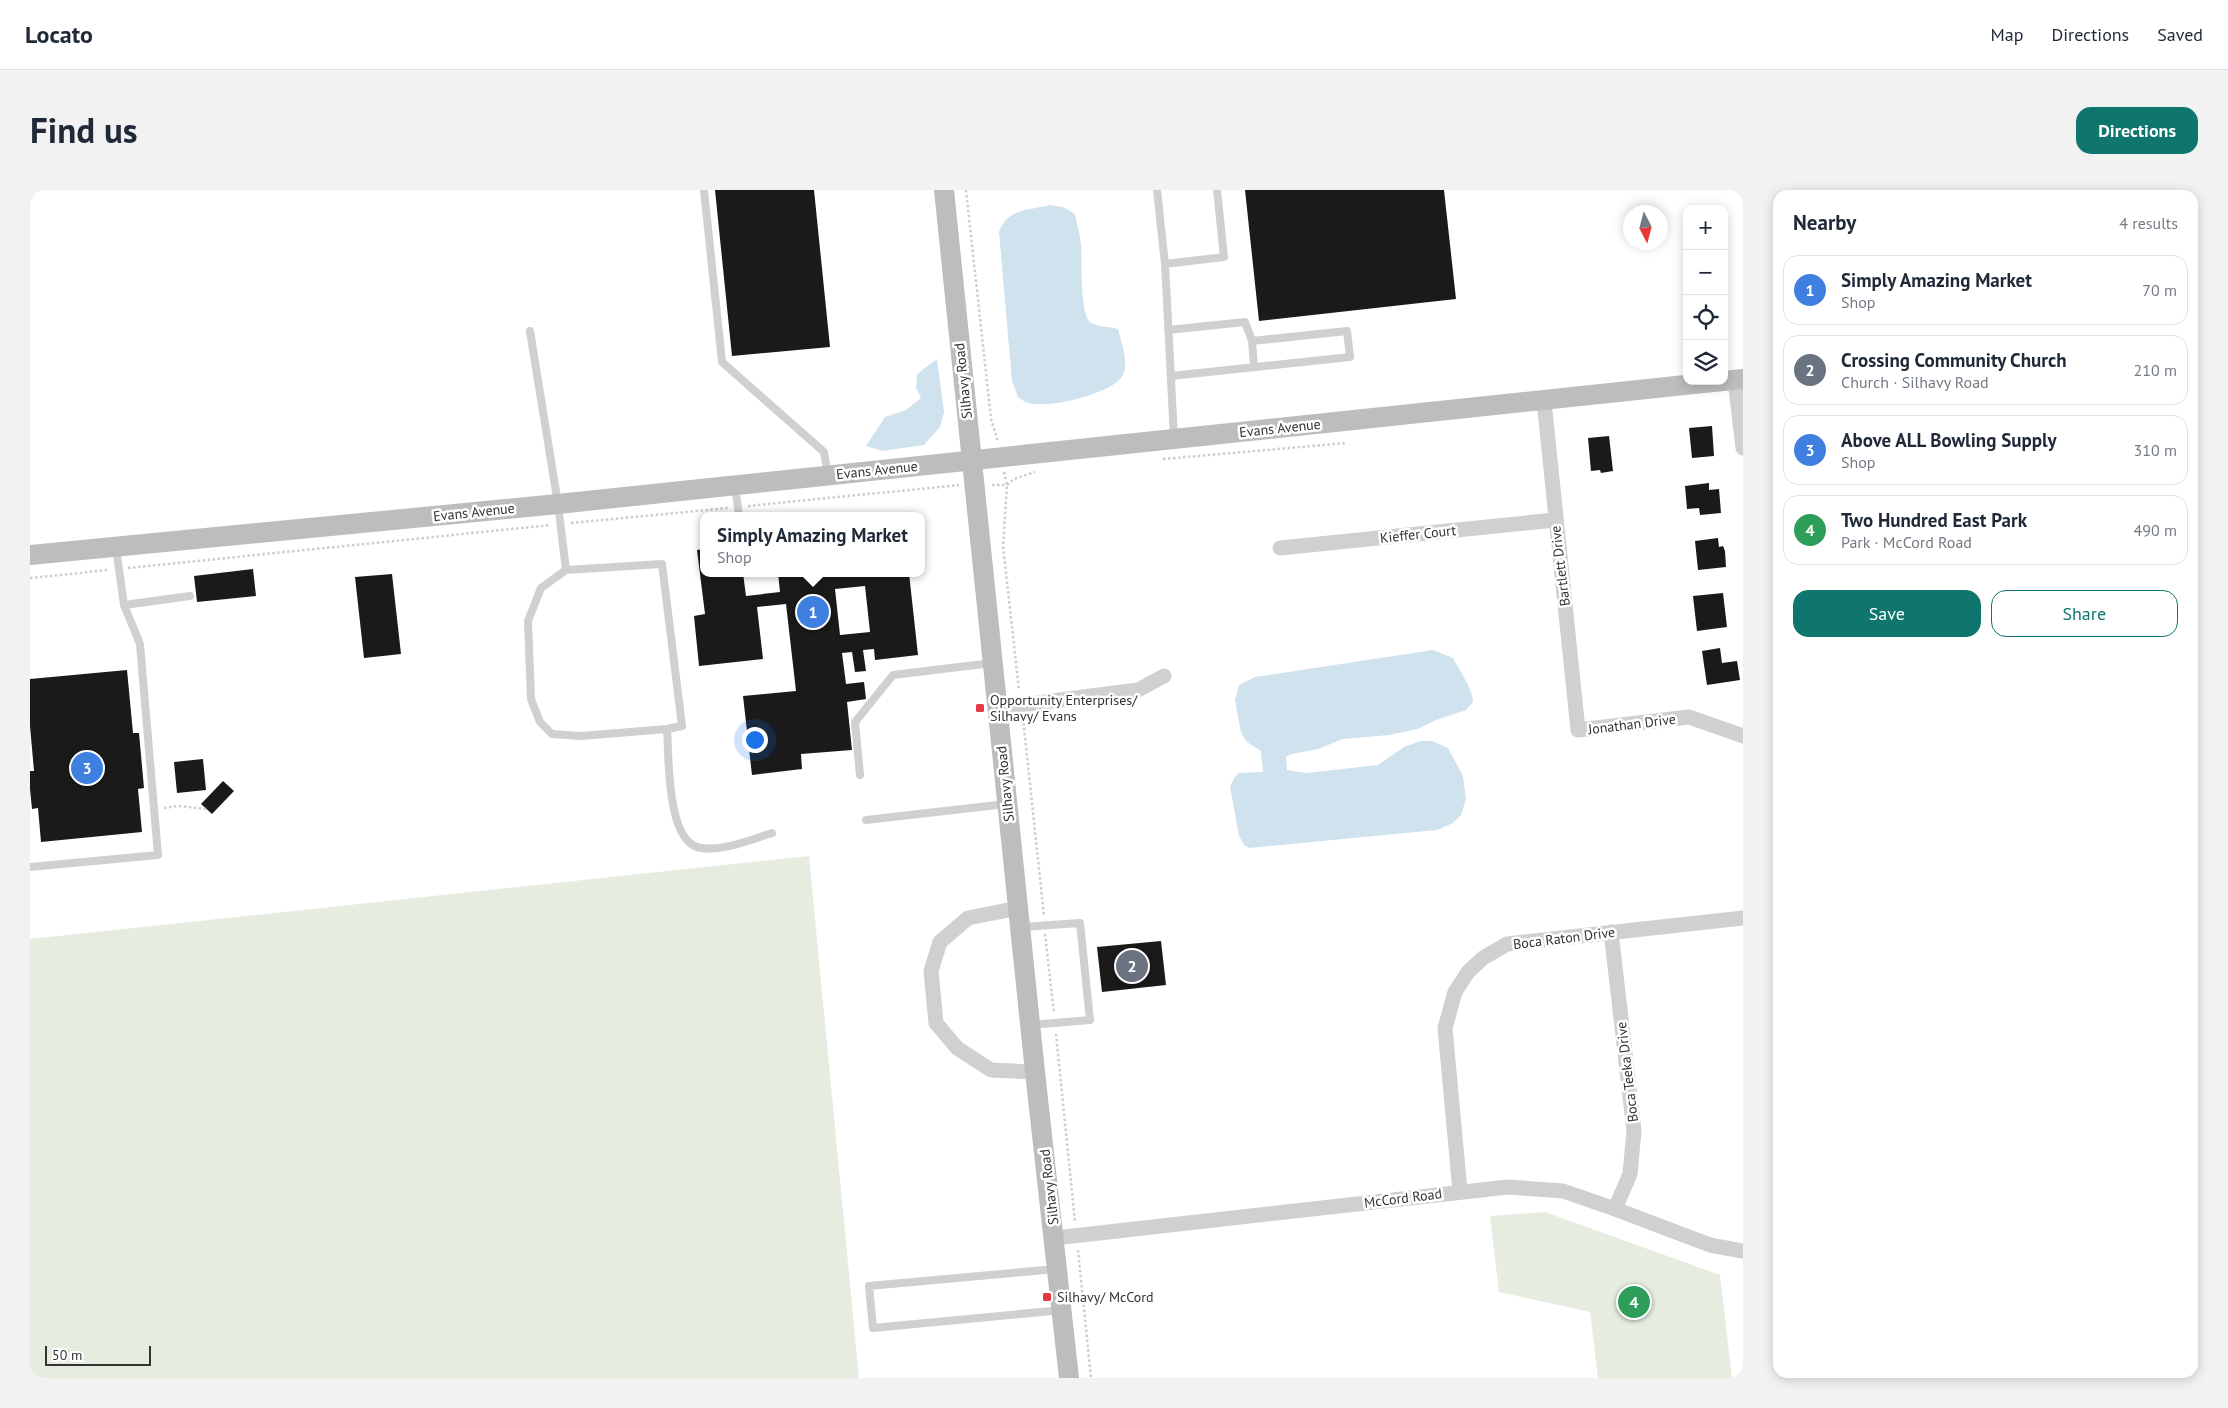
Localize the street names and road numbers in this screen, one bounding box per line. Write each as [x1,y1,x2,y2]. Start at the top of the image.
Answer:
street label: Silhavy Road [950,342,976,420]
street label: Evans Avenue [1238,415,1322,441]
street label: Evans Avenue [835,457,919,483]
street label: Evans Avenue [432,499,516,525]
street label: Kieffer Court [1379,521,1457,547]
street label: Bartlett Drive [1546,525,1574,607]
street label: Jonathan Drive [1586,710,1677,738]
street label: Silhavy Road [992,745,1018,823]
street label: Boca Raton Drive [1512,923,1616,953]
street label: Boca Teeka Drive [1612,1021,1642,1123]
street label: Silhavy Road [1035,1148,1063,1226]
street label: McCord Road [1363,1184,1443,1212]

